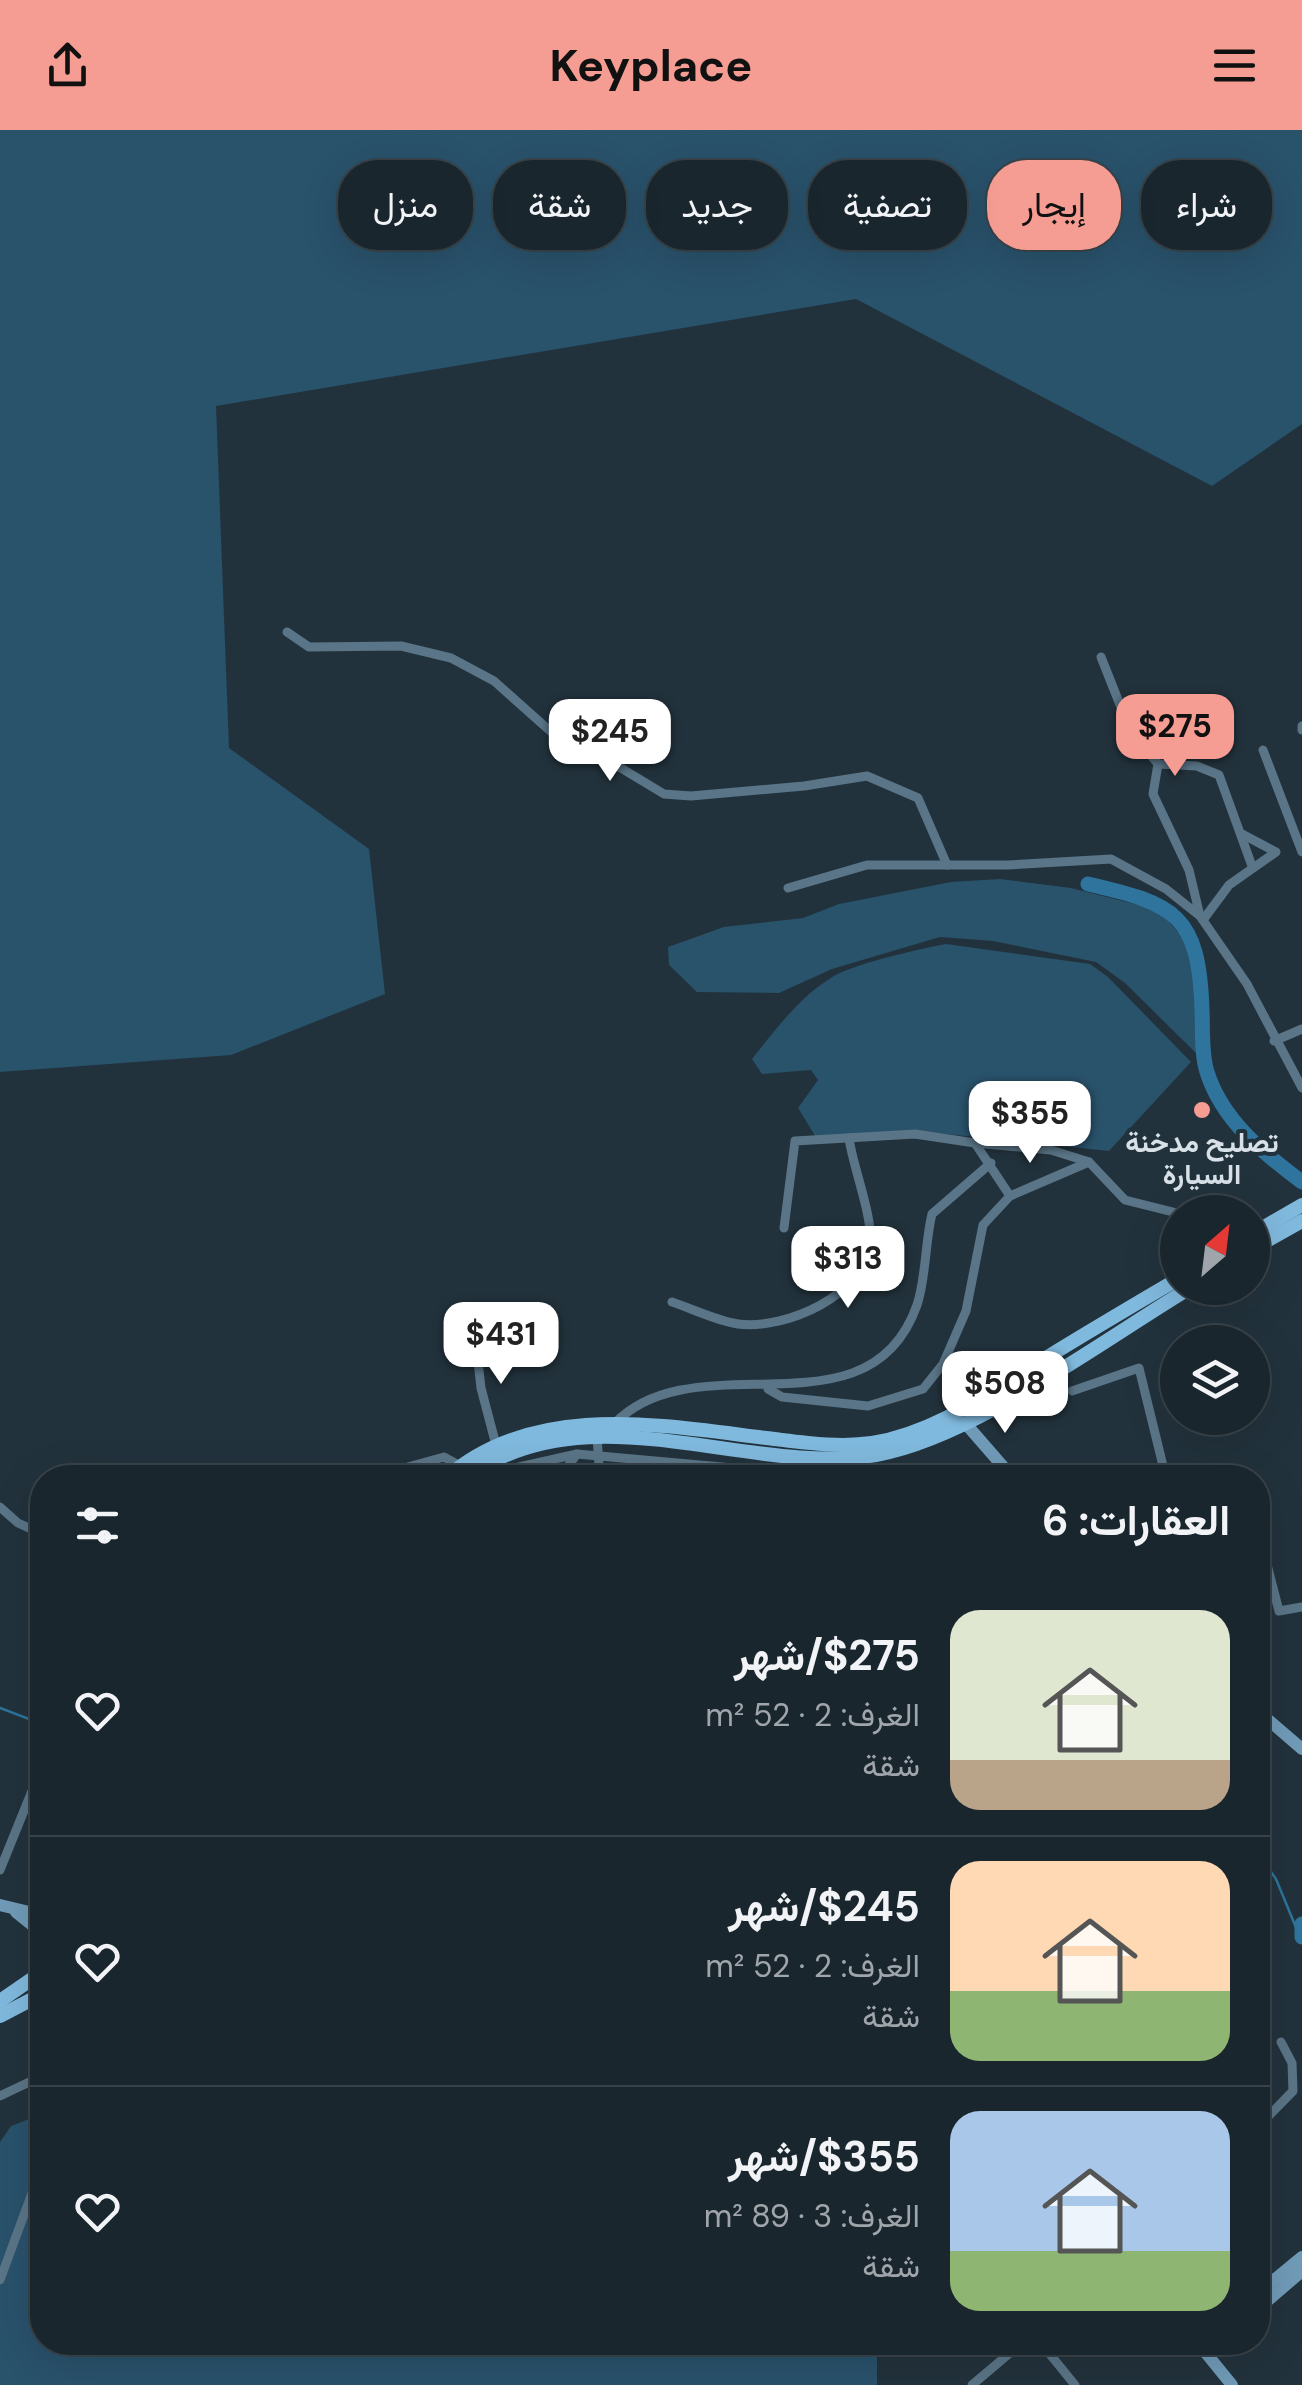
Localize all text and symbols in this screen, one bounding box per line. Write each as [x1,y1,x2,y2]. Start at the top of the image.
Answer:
text: Keyplace [550,36,752,95]
icon: share [40,38,95,93]
icon: menu [1207,38,1262,93]
chip: منزل [338,160,473,250]
chip: شقة [493,160,626,250]
chip: جديد [646,160,788,250]
chip: تصفية [808,160,967,250]
chip: إيجار [987,160,1121,250]
chip: شراء [1141,160,1272,250]
pin: $275 [1116,694,1234,779]
pin: $245 [551,699,669,784]
text: $275 [1138,705,1212,747]
text: $245 [571,710,649,752]
pin: $355 [971,1081,1089,1166]
text: $355 [991,1092,1069,1134]
marker: تصليح مدخنة السيارة [1191,1099,1213,1121]
place label: تصليح مدخنة السيارة [1125,1124,1279,1193]
north arrow [1160,1195,1270,1305]
map controls [1160,1195,1270,1435]
pin: $313 [789,1226,907,1311]
text: $313 [813,1237,883,1279]
pin: $431 [442,1302,560,1387]
text: $431 [466,1313,536,1355]
button: layers [1160,1325,1270,1435]
pin: $508 [946,1351,1064,1436]
text: $508 [964,1362,1046,1404]
text: العقارات: 6 [1042,1493,1230,1548]
icon: filters [70,1498,125,1553]
text: $275/شهر [734,1628,920,1683]
icon: home [1030,1650,1150,1770]
icon: heart [70,1683,125,1738]
text: الغرف: 2 · 52 m² [705,1694,920,1736]
text: شقة [862,1744,920,1786]
text: $245/شهر [728,1879,920,1934]
icon: home [1030,1901,1150,2021]
icon: heart [70,1934,125,1989]
text: الغرف: 2 · 52 m² [705,1945,920,1987]
text: شقة [862,1995,920,2037]
text: $355/شهر [728,2129,920,2184]
icon: home [1030,2151,1150,2271]
icon: heart [70,2184,125,2239]
text: الغرف: 3 · 89 m² [704,2195,920,2237]
text: شقة [862,2245,920,2287]

